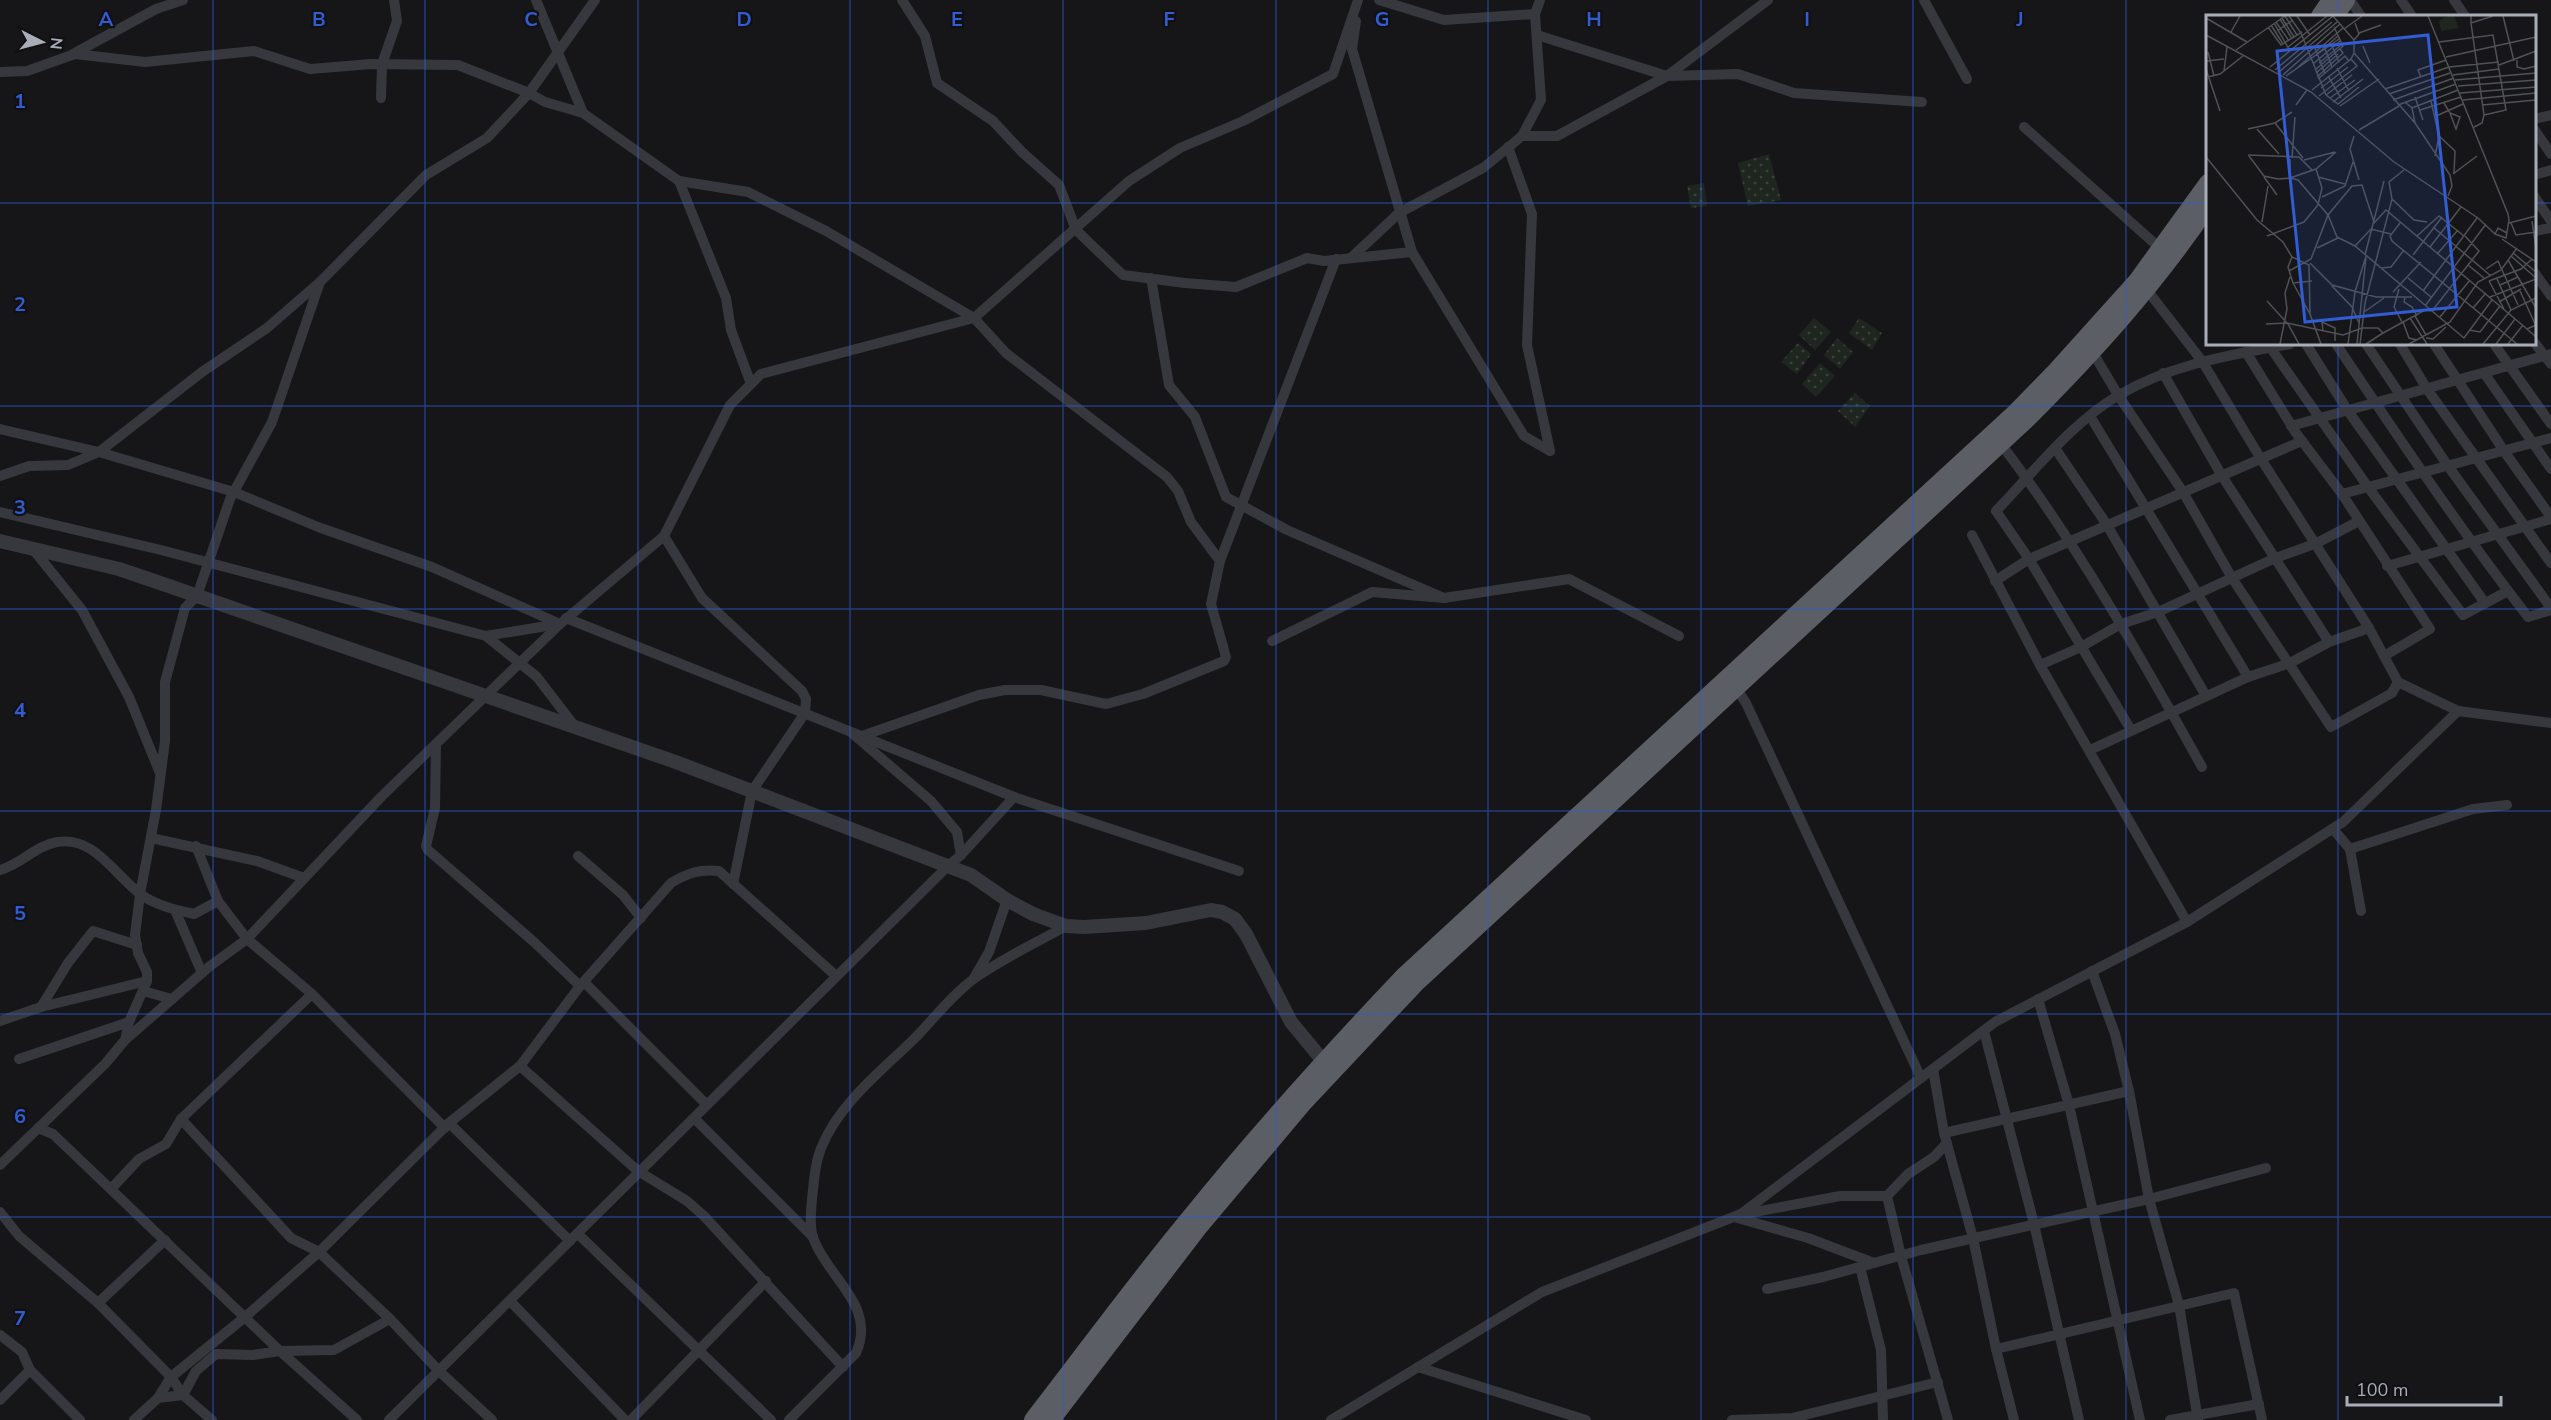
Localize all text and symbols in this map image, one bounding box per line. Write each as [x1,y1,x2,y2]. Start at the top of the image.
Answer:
text: A [99,6,114,33]
text: B [312,6,326,33]
text: C [524,6,538,33]
text: D [736,6,752,33]
text: E [951,6,963,33]
text: F [1163,6,1175,33]
text: G [1375,6,1389,33]
text: H [1586,6,1602,33]
text: I [1804,6,1810,33]
text: J [2015,6,2024,33]
north arrow [12,12,72,72]
inset map [2206,15,2536,345]
text: N [44,36,67,51]
text: 1 [14,88,26,115]
text: 2 [14,291,26,318]
text: 3 [14,494,26,521]
text: 4 [14,697,26,724]
text: 5 [14,900,26,927]
text: 6 [14,1103,26,1130]
text: 7 [14,1305,26,1332]
scale bar [2347,1369,2502,1407]
text: 100 m [2356,1378,2408,1402]

